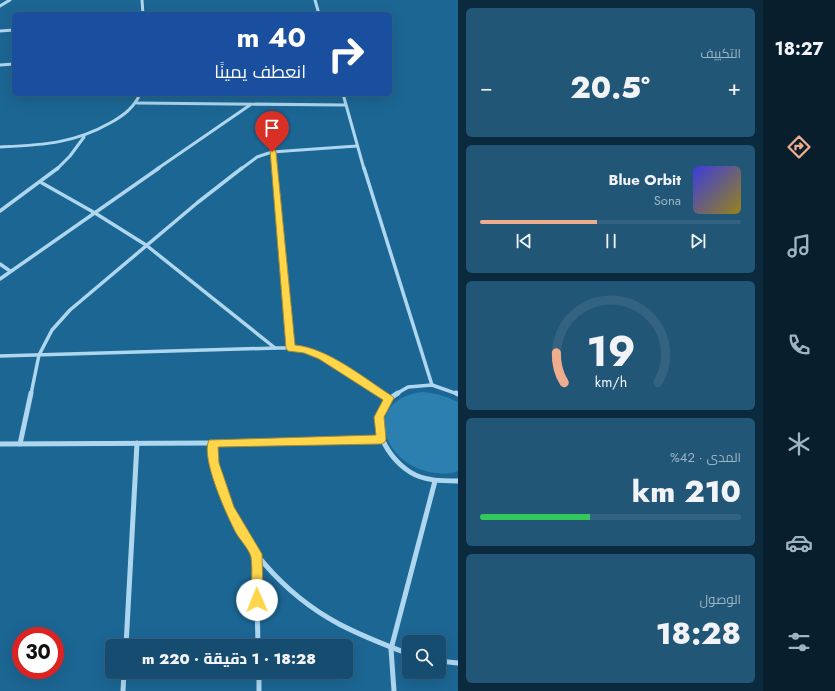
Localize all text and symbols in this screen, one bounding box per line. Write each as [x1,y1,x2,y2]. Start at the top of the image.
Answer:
text: 40 m [237,17,306,58]
icon: right [320,28,372,80]
text: 18:27 [775,36,823,62]
text: التكييف [700,44,741,63]
text: انعطف يمينًا [214,59,306,85]
text: 20.5° [570,66,650,109]
text: − [480,71,493,103]
text: + [727,71,741,103]
pin [255,111,289,152]
icon: arrive [261,117,283,139]
icon: directions [785,133,813,161]
text: Blue Orbit [609,169,681,191]
text: Sona [654,191,681,210]
icon: previous [513,230,535,252]
icon: pause [600,230,622,252]
icon: next [687,230,709,252]
icon: music [785,232,813,260]
text: 19 [586,321,635,382]
icon: phone [785,331,813,359]
text: km/h [594,372,627,392]
icon: climate [785,430,813,458]
text: المدى · 42% [670,448,741,467]
text: 210 km [632,470,741,513]
icon: car [785,529,813,557]
position arrow [236,579,278,621]
text: الوصول [700,590,741,609]
text: 18:28 [656,612,741,655]
speed limit sign: 30 [12,627,64,679]
icon: filters [785,628,813,656]
map controls [402,635,446,679]
button: search [402,635,446,679]
text: 18:28 · 1 دقيقة · 220 m [142,648,316,670]

